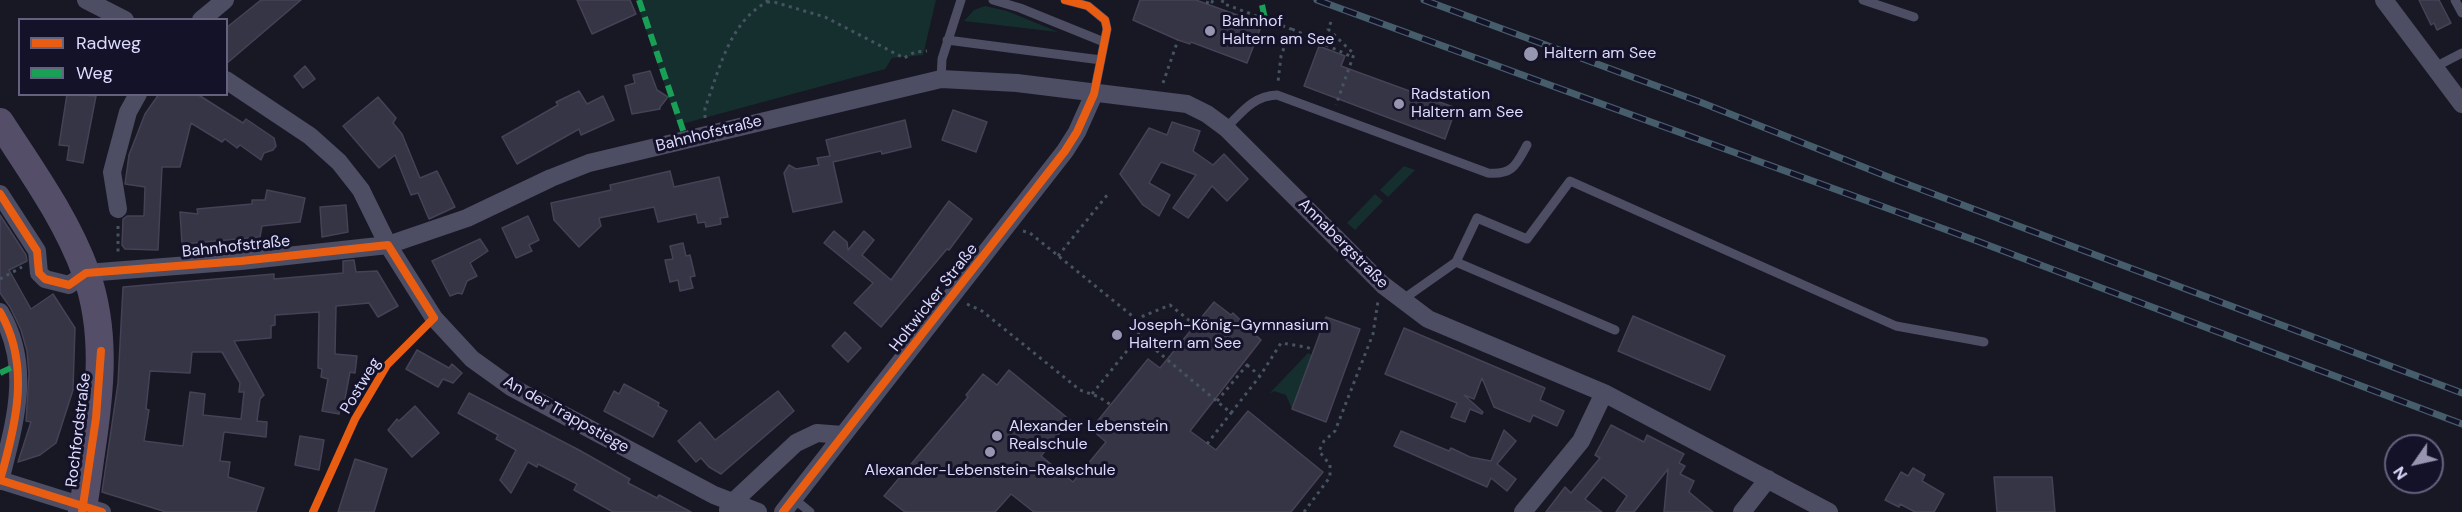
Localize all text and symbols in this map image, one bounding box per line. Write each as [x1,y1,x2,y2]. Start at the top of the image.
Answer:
place label: Bahnhof Haltern am See [1222,12,1334,50]
legend [18,18,228,96]
marker: Bahnhof Haltern am See [1203,24,1217,38]
text: Radweg [76,31,141,55]
place label: Haltern am See [1544,44,1656,64]
marker: Haltern am See [1522,45,1540,63]
text: Weg [76,61,113,85]
place label: Radstation Haltern am See [1411,85,1523,123]
marker: Radstation Haltern am See [1392,97,1406,111]
street label: Bahnhofstraße [654,112,764,156]
street label: Annabergstraße [1294,195,1392,293]
street label: Bahnhofstraße [181,232,291,262]
street label: Holtwicker Straße [886,240,982,356]
place label: Joseph-König-Gymnasium Haltern am See [1129,316,1329,354]
marker: Joseph-König-Gymnasium Haltern am See [1110,328,1124,342]
street label: Postweg [337,354,385,418]
street label: Rochfordstraße [62,372,96,488]
street label: An der Trappstiege [500,373,632,457]
place label: Alexander Lebenstein Realschule [1009,417,1168,455]
marker: Alexander Lebenstein Realschule [990,429,1004,443]
north arrow [2384,434,2444,494]
marker: Alexander-Lebenstein-Realschule [983,445,997,459]
place label: Alexander-Lebenstein-Realschule [865,461,1115,481]
text: N [2388,463,2412,484]

